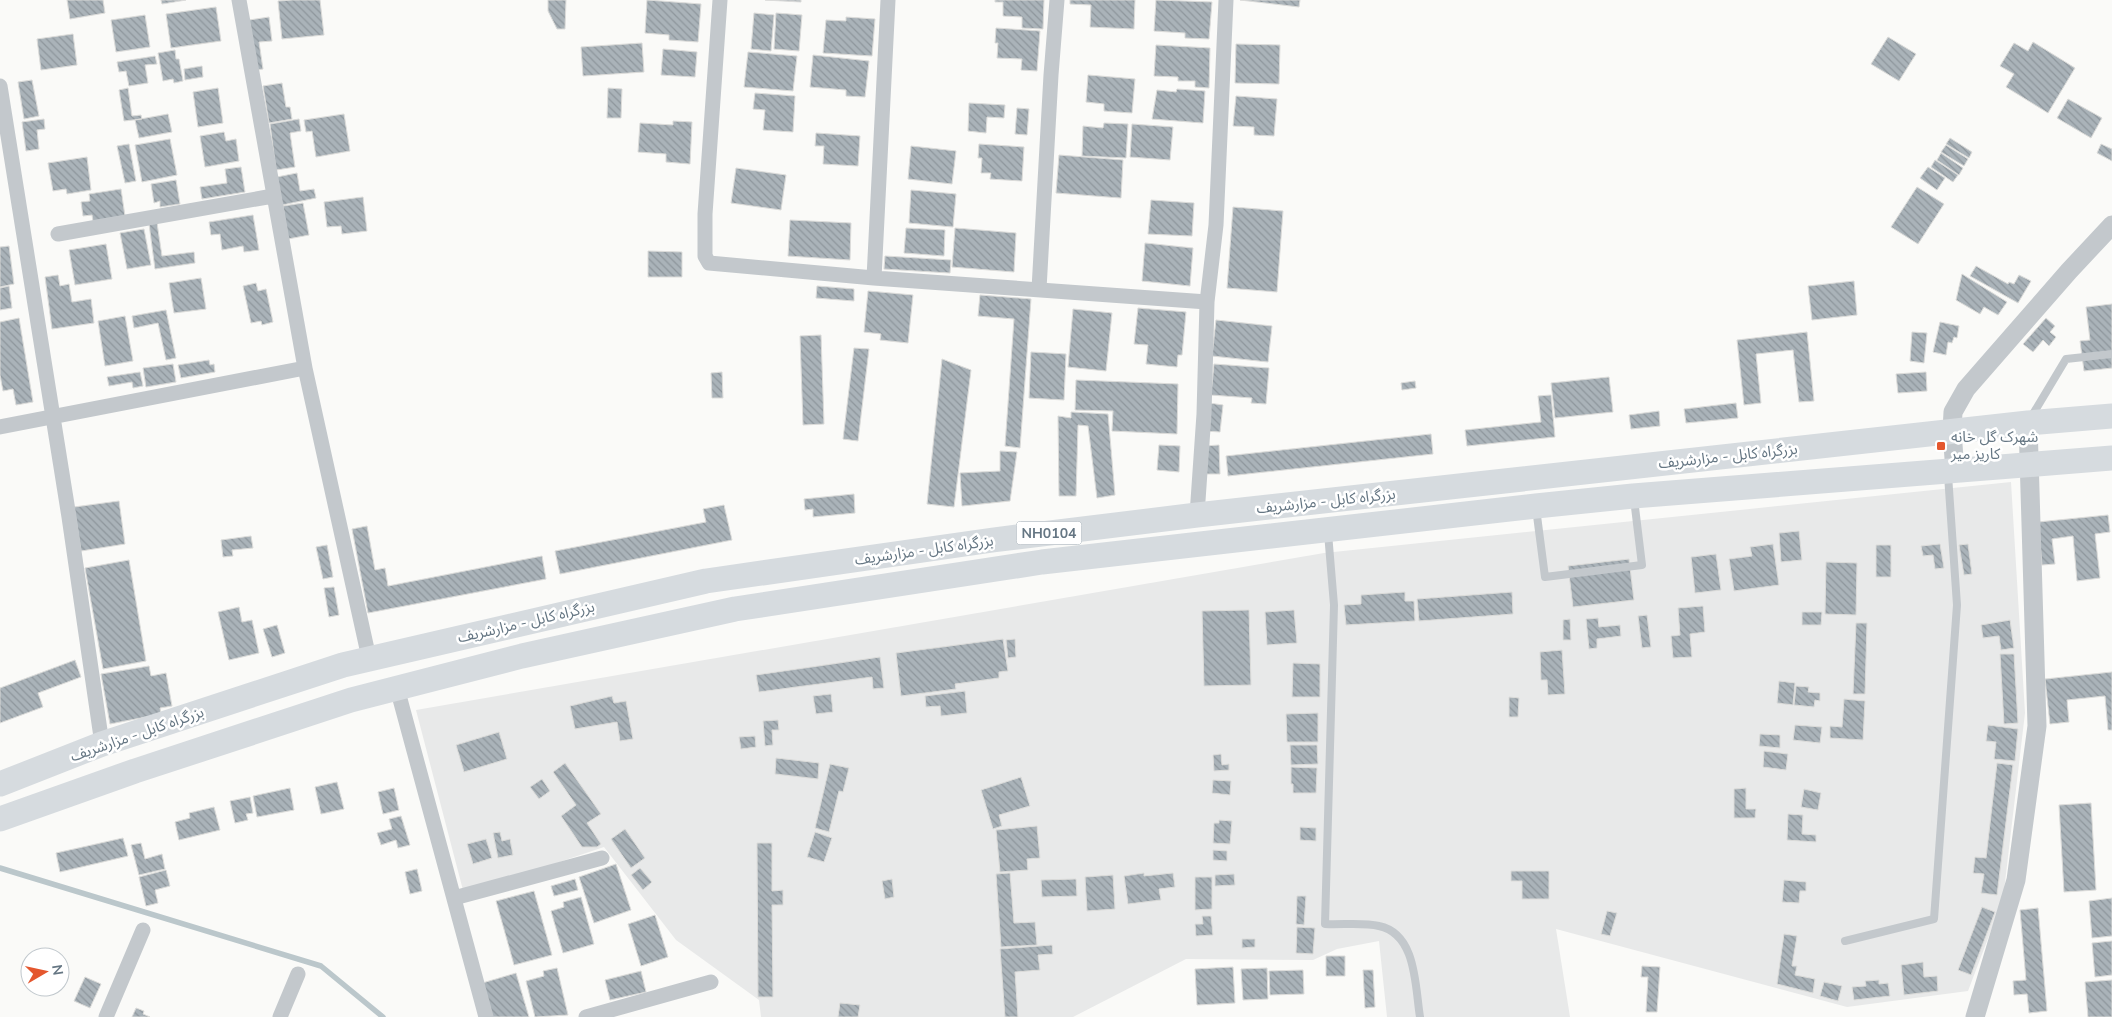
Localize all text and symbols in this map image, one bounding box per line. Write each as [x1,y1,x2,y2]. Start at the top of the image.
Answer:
place label: شهرک گل خانه کاریز میر [1950,427,2038,464]
street label: بزرگراه کابل - مزارشریف [1657,439,1799,473]
marker: شهرک گل خانه کاریز میر [1935,440,1947,452]
street label: بزرگراه کابل - مزارشریف [1255,484,1397,518]
road number: NH0104 [1016,522,1082,544]
street label: بزرگراه کابل - مزارشریف [853,530,995,570]
street label: بزرگراه کابل - مزارشریف [456,597,596,647]
street label: بزرگراه کابل - مزارشریف [68,702,206,766]
north arrow [20,947,70,997]
text: N [47,963,68,977]

